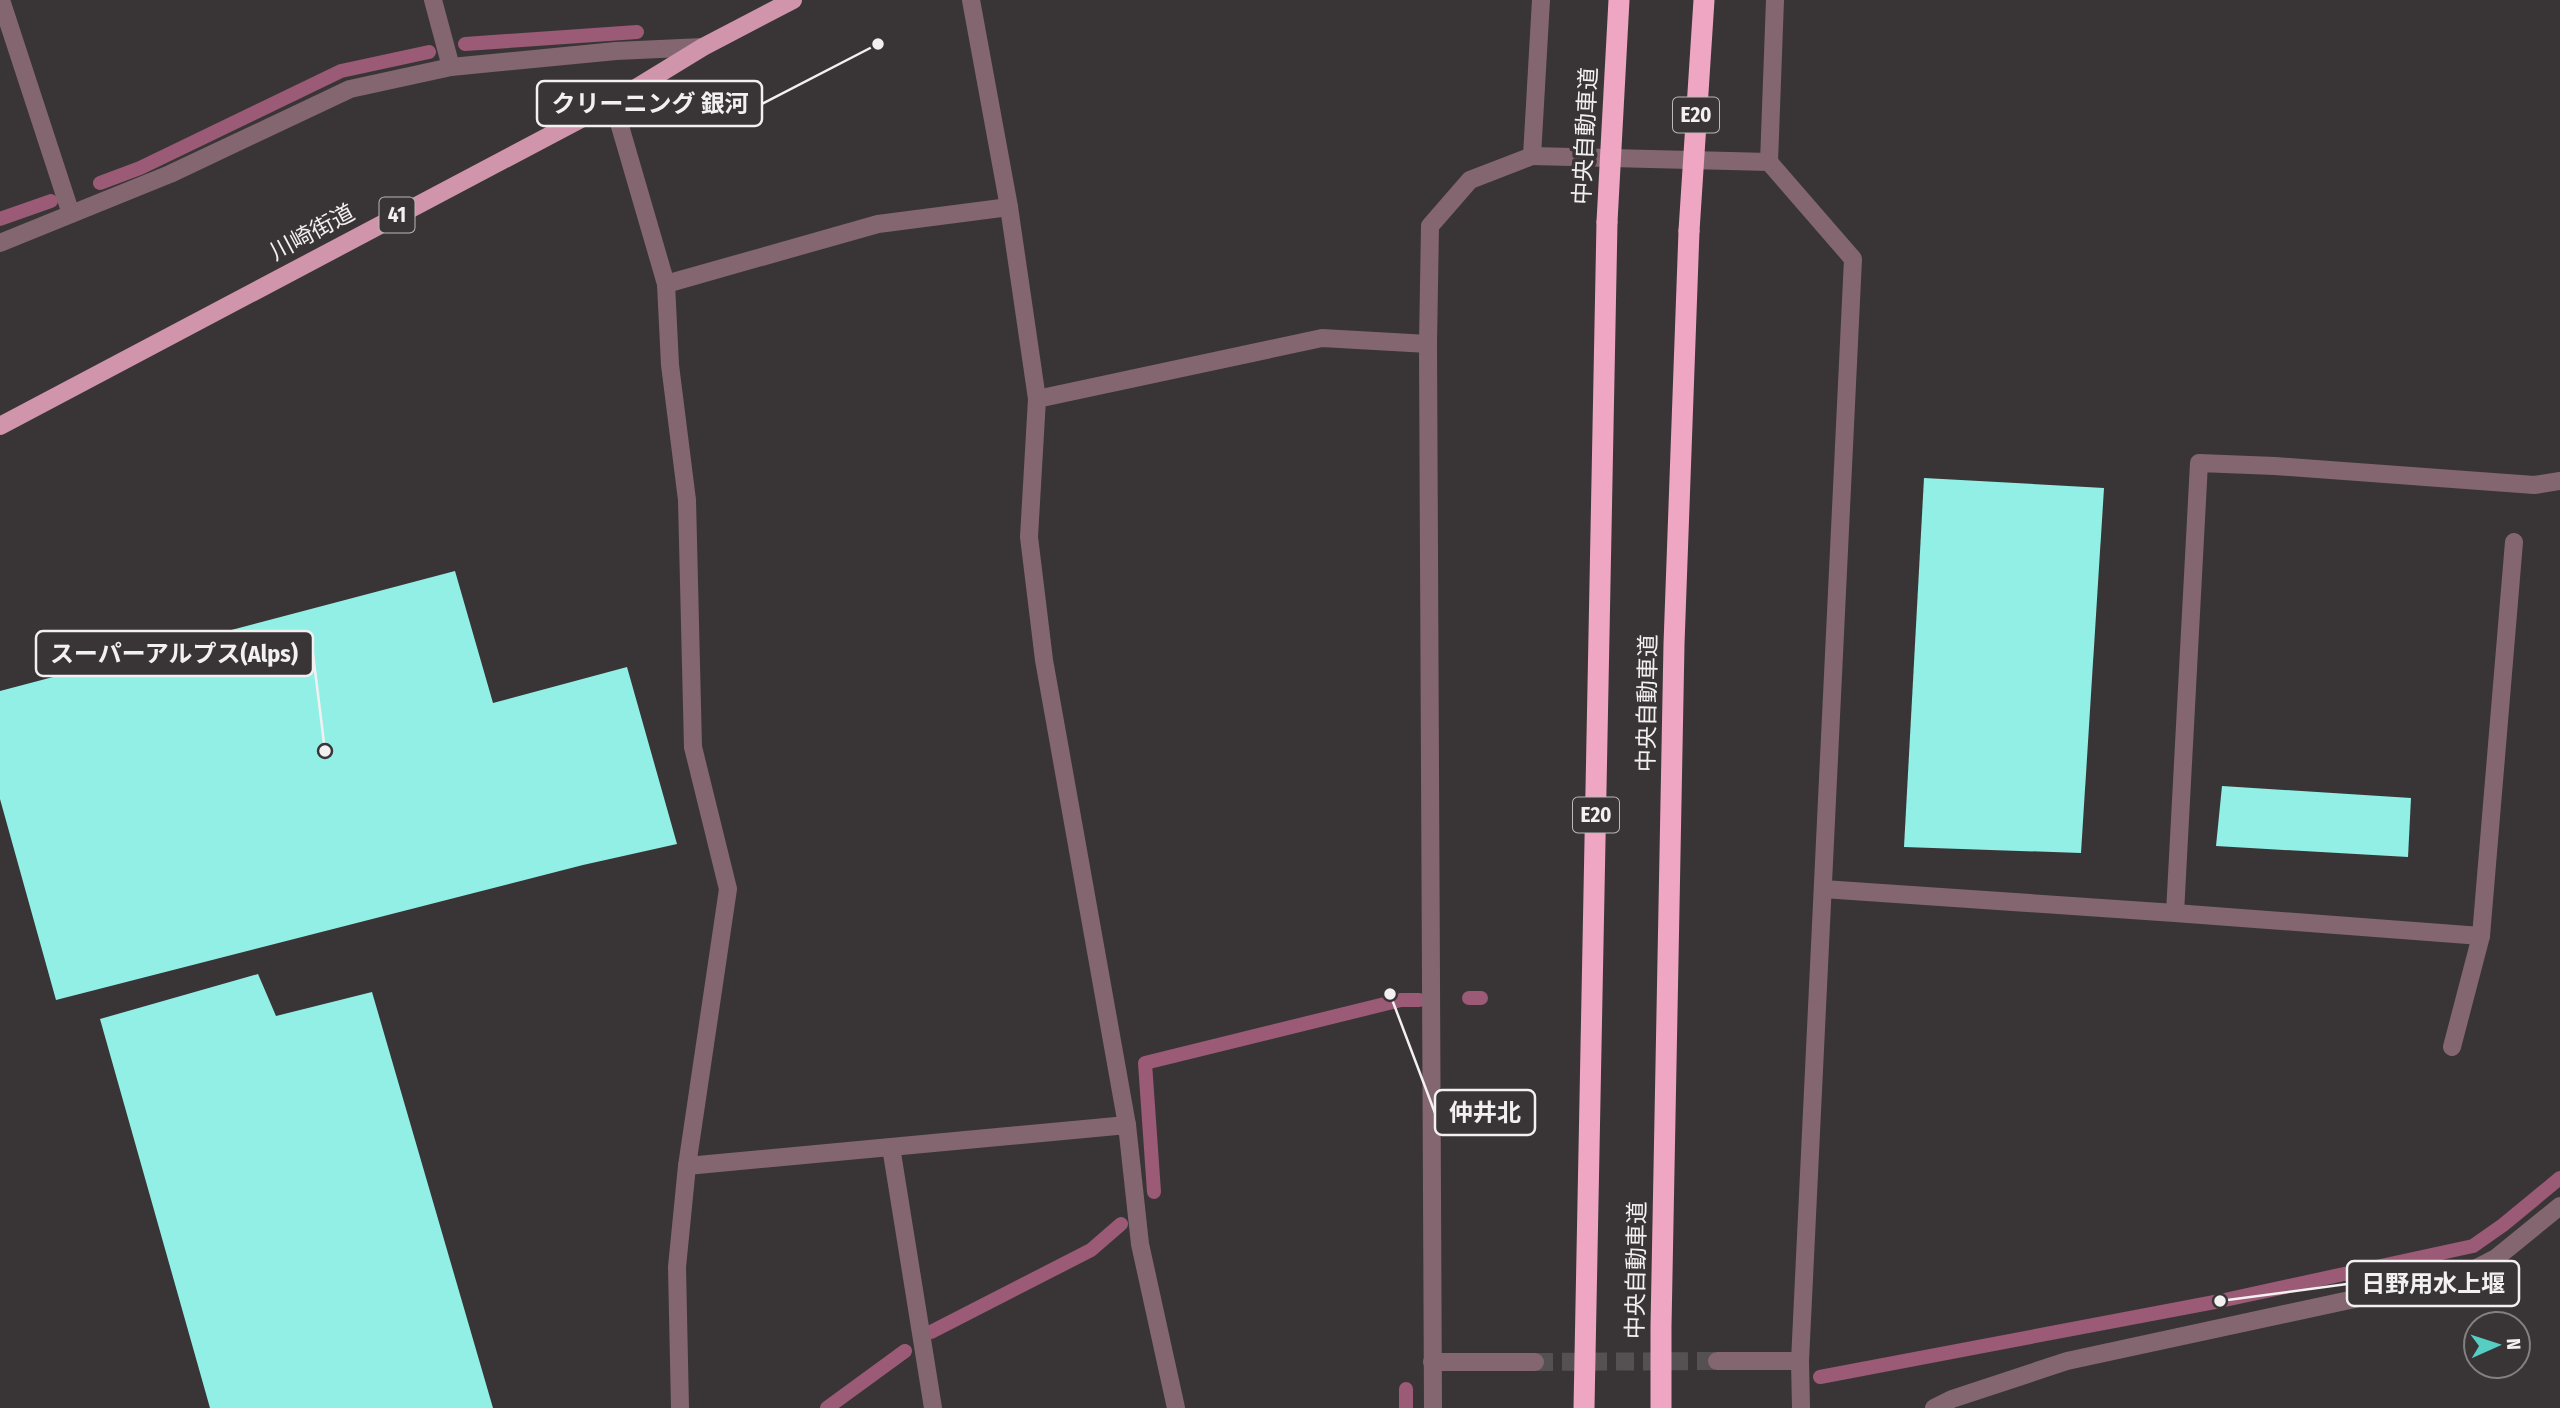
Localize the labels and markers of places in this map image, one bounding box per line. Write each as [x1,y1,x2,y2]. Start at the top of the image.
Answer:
callout: クリーニング 銀河 [537,81,762,126]
callout: スーパーアルプス(Alps) [36,631,313,676]
callout: 仲井北 [1435,1090,1535,1135]
callout: 日野用水上堰 [2347,1261,2519,1306]

